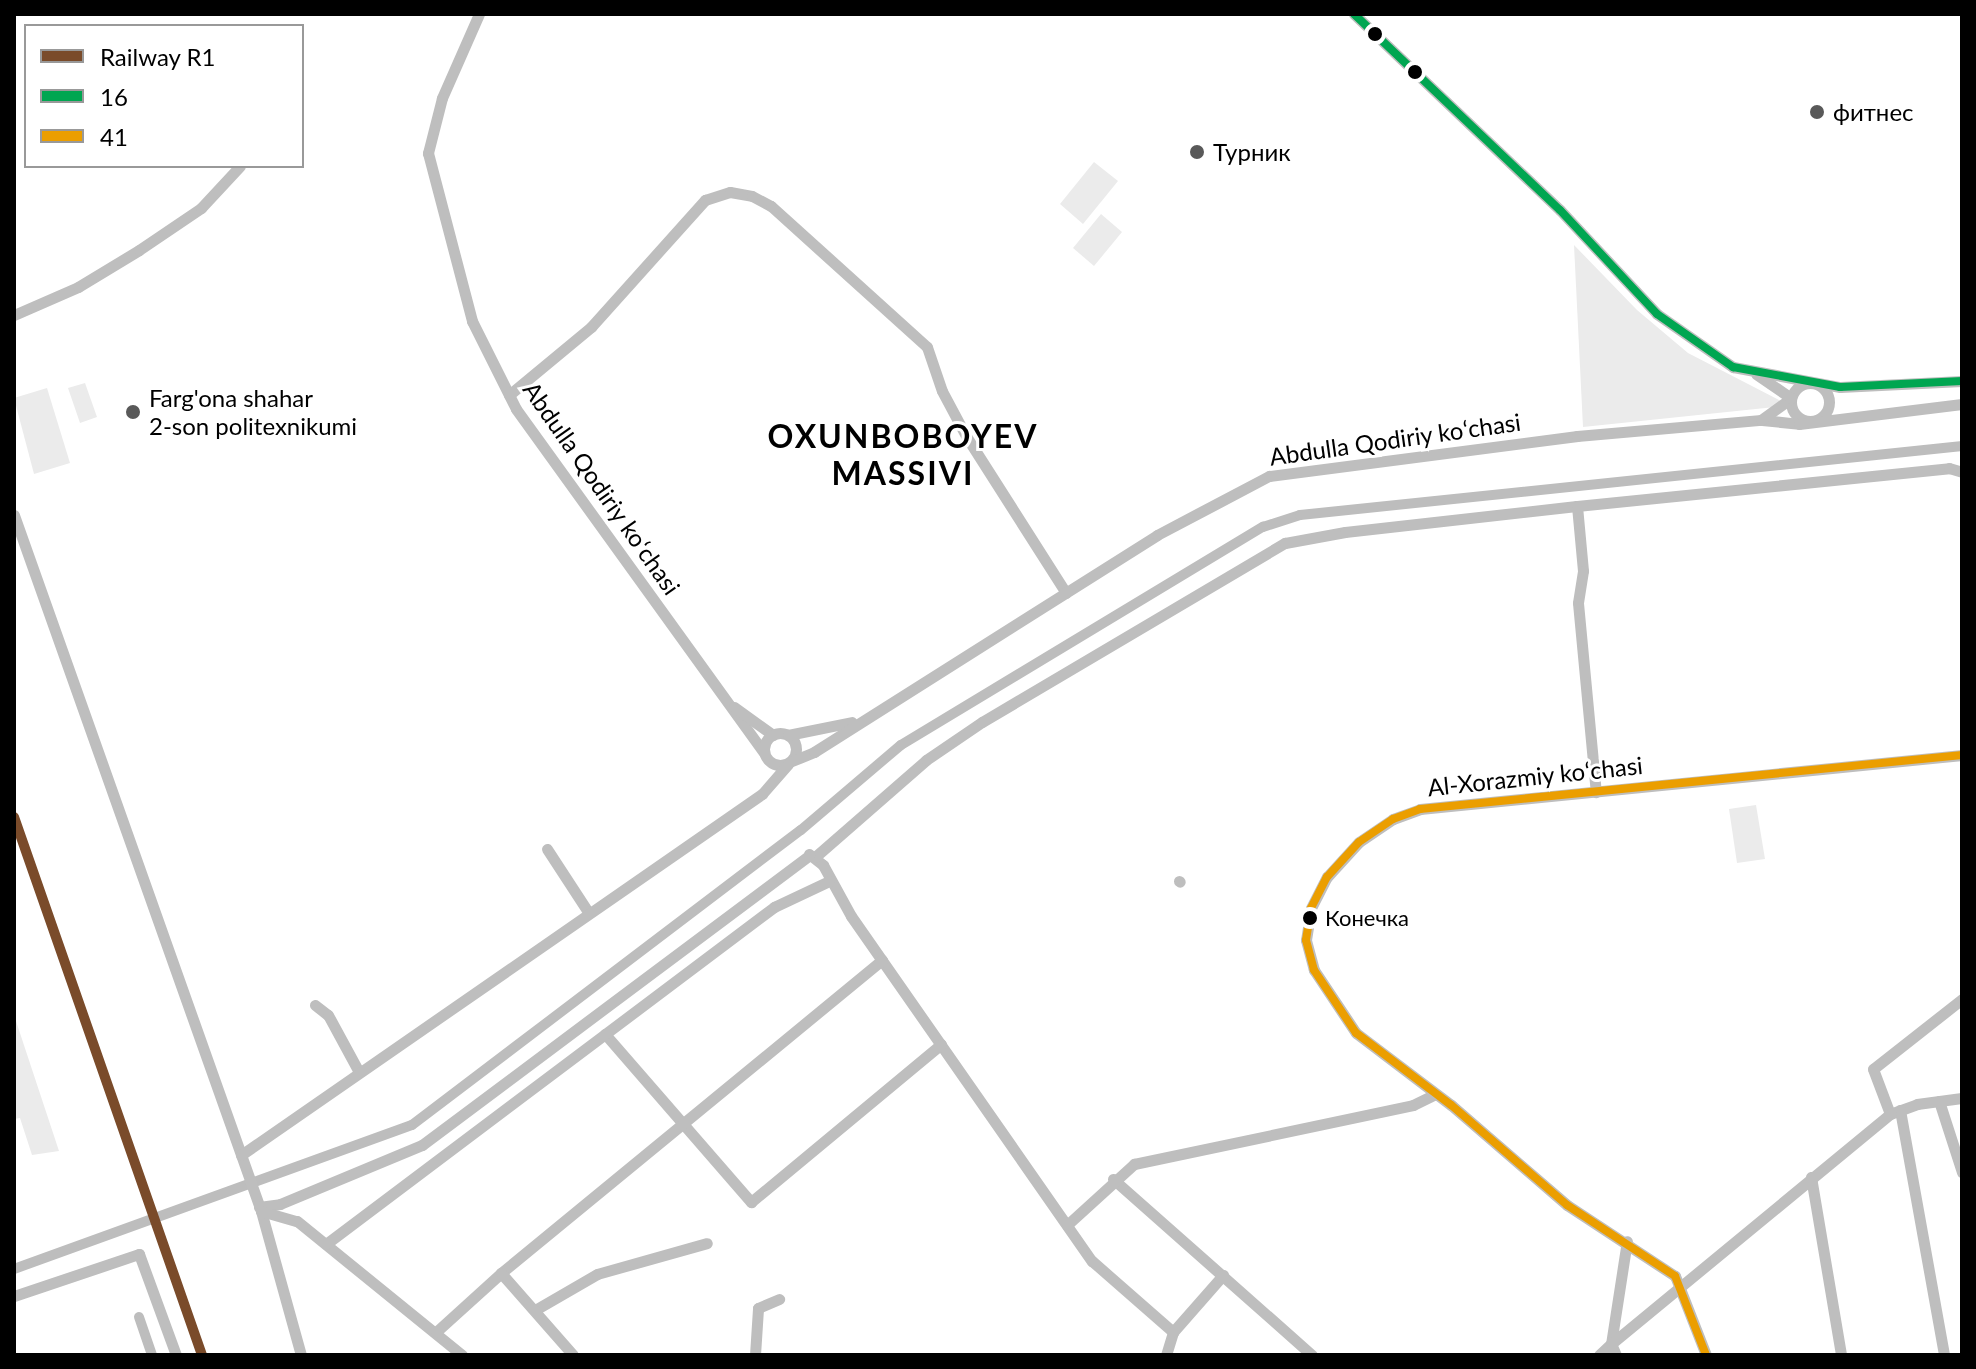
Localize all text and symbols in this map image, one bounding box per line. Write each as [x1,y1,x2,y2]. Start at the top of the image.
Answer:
legend [24,24,304,168]
unlabelled marker [1367,26,1383,42]
text: Railway R1 [100,42,215,71]
unlabelled marker [1407,64,1423,80]
text: 16 [100,82,128,111]
place label: фитнес [1833,98,1914,126]
marker: фитнес [1808,103,1826,121]
text: 41 [100,122,128,151]
place label: Турник [1213,138,1291,166]
marker: Турник [1188,143,1206,161]
street label: Abdulla Qodiriy koʻchasi [517,376,687,600]
place label: Farg'ona shahar 2-son politexnikumi [149,384,357,440]
marker: Farg'ona shahar 2-son politexnikumi [124,403,142,421]
street label: Abdulla Qodiriy koʻchasi [1267,407,1523,471]
district label: OXUNBOBOYEV MASSIVI [768,418,1038,493]
street label: Al-Xorazmiy koʻchasi [1426,750,1644,802]
place label: Конечка [1325,905,1409,931]
marker: Конечка [1302,910,1318,926]

